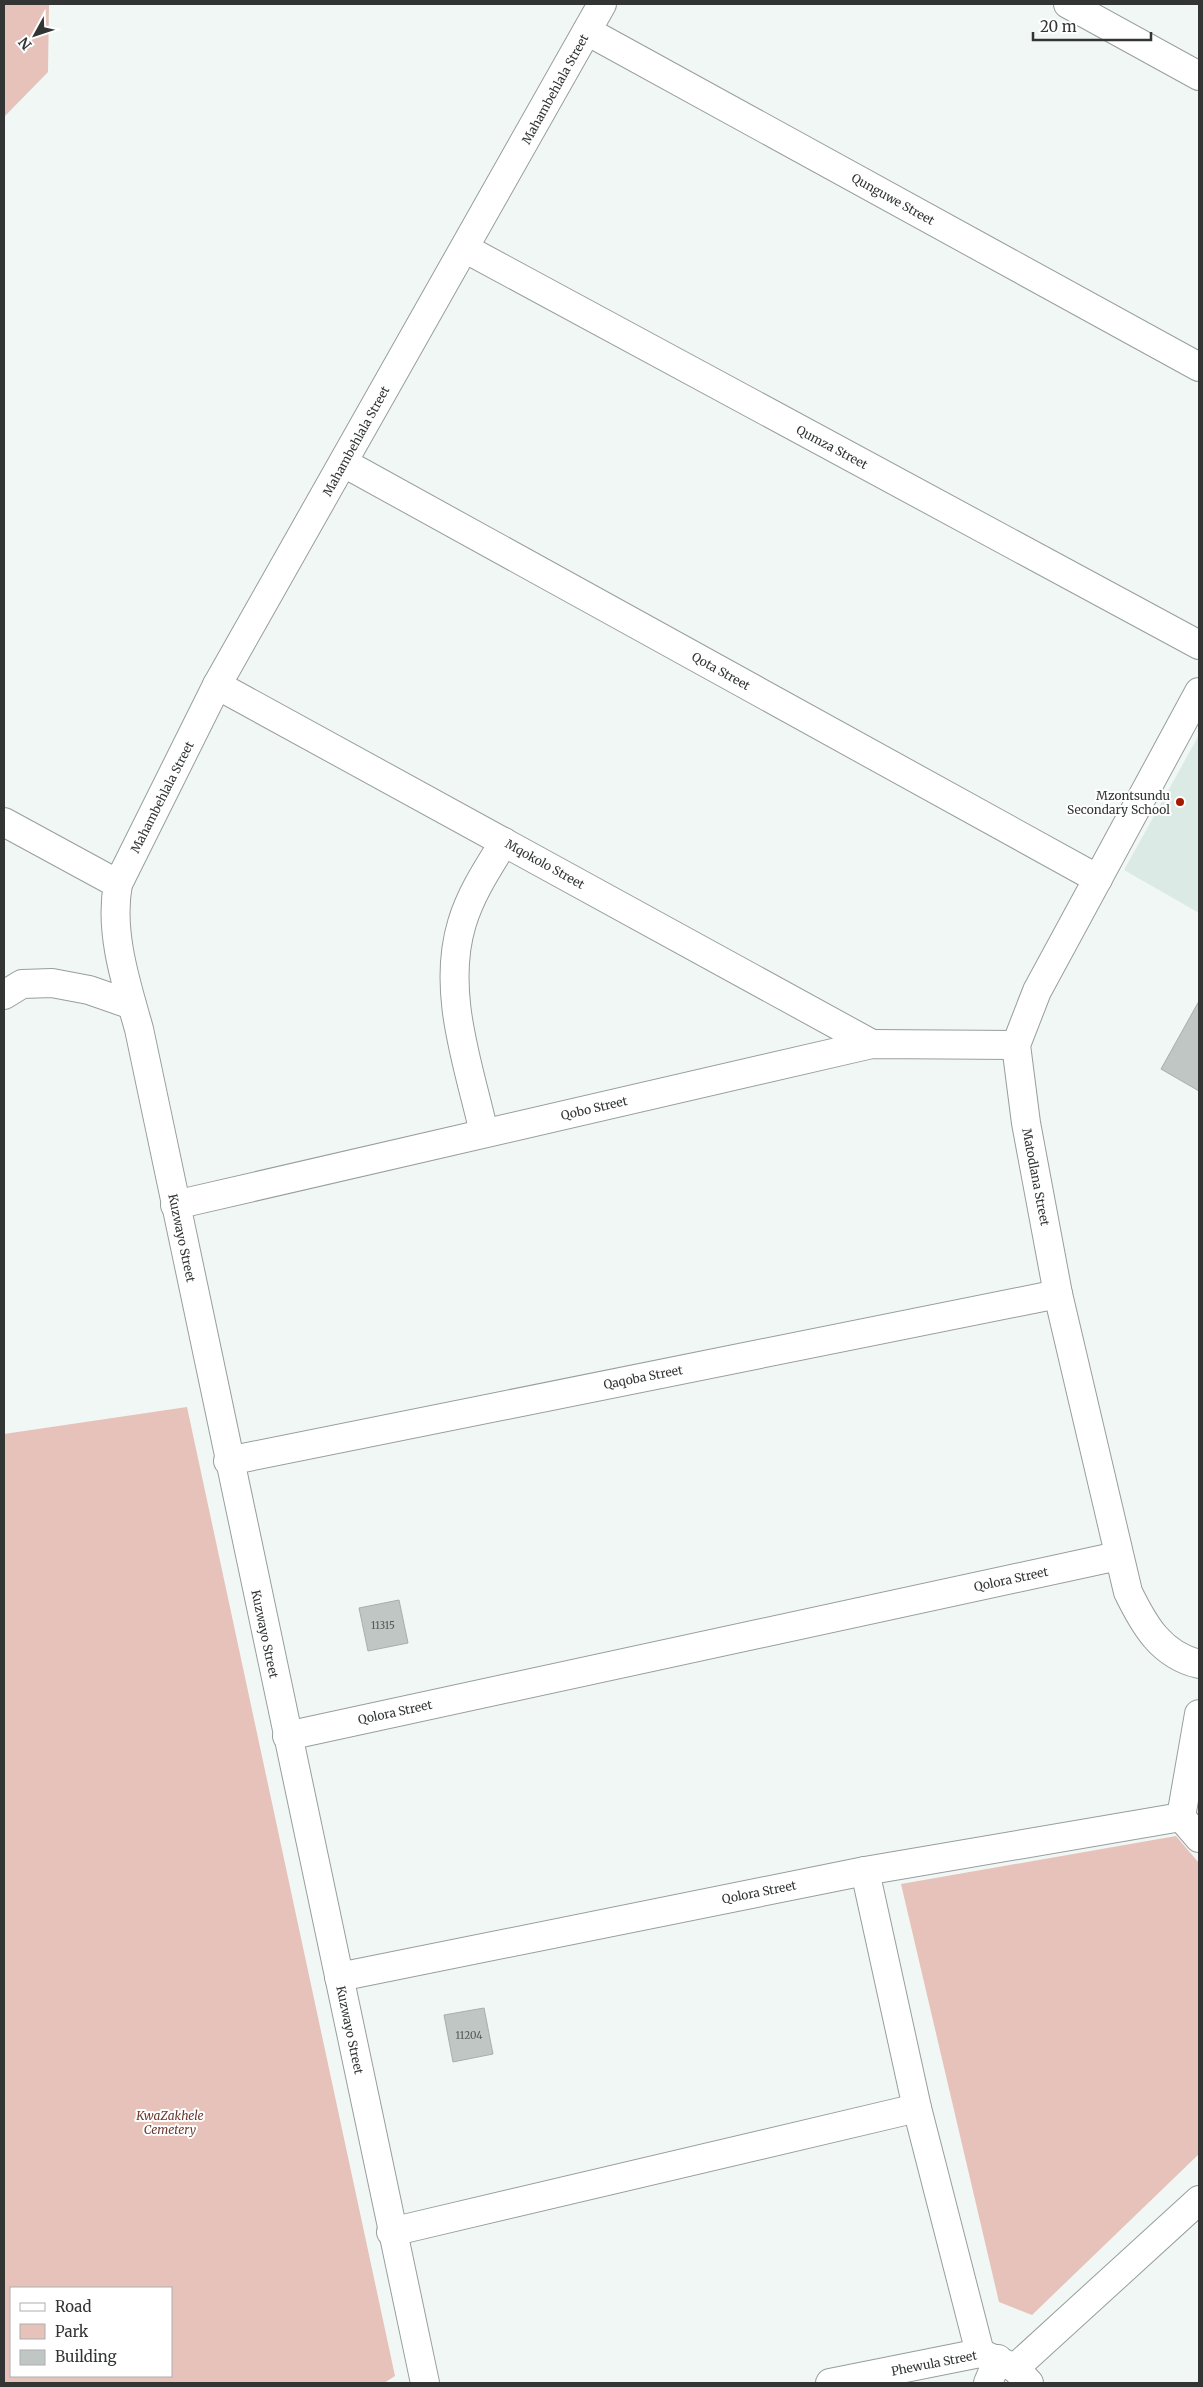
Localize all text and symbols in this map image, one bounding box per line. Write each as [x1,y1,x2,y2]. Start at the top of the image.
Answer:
north arrow [10,10,60,60]
scale bar [1033,10,1150,42]
text: 20 m [1040,17,1077,36]
street label: Mahambehlala Street [518,31,592,147]
text: N [15,33,35,53]
street label: Qunguwe Street [849,170,937,228]
street label: Mahambehlala Street [319,383,393,499]
street label: Qumza Street [794,422,871,472]
street label: Qota Street [689,649,753,693]
street label: Mahambehlala Street [127,738,197,855]
place label: Mzontsundu Secondary School [1067,788,1170,817]
marker: Mzontsundu Secondary School [1174,796,1186,808]
street label: Mqokolo Street [503,836,587,892]
street label: Qobo Street [559,1093,629,1123]
street label: Matodlana Street [1019,1127,1053,1227]
street label: Kuzwayo Street [165,1193,199,1284]
street label: Qaqoba Street [602,1362,684,1392]
street label: Qolora Street [973,1564,1050,1594]
street label: Kuzwayo Street [248,1589,282,1680]
house number: 11315 [371,1619,395,1632]
street label: Qolora Street [357,1697,434,1727]
street label: Qolora Street [721,1877,798,1907]
street label: Kuzwayo Street [333,1985,367,2076]
house number: 11204 [456,2029,482,2042]
park label: KwaZakhele Cemetery [135,2108,204,2137]
legend [10,2287,172,2377]
text: Road [55,2297,91,2316]
text: Park [55,2322,89,2341]
text: Building [55,2347,117,2366]
street label: Phewula Street [890,2347,978,2379]

